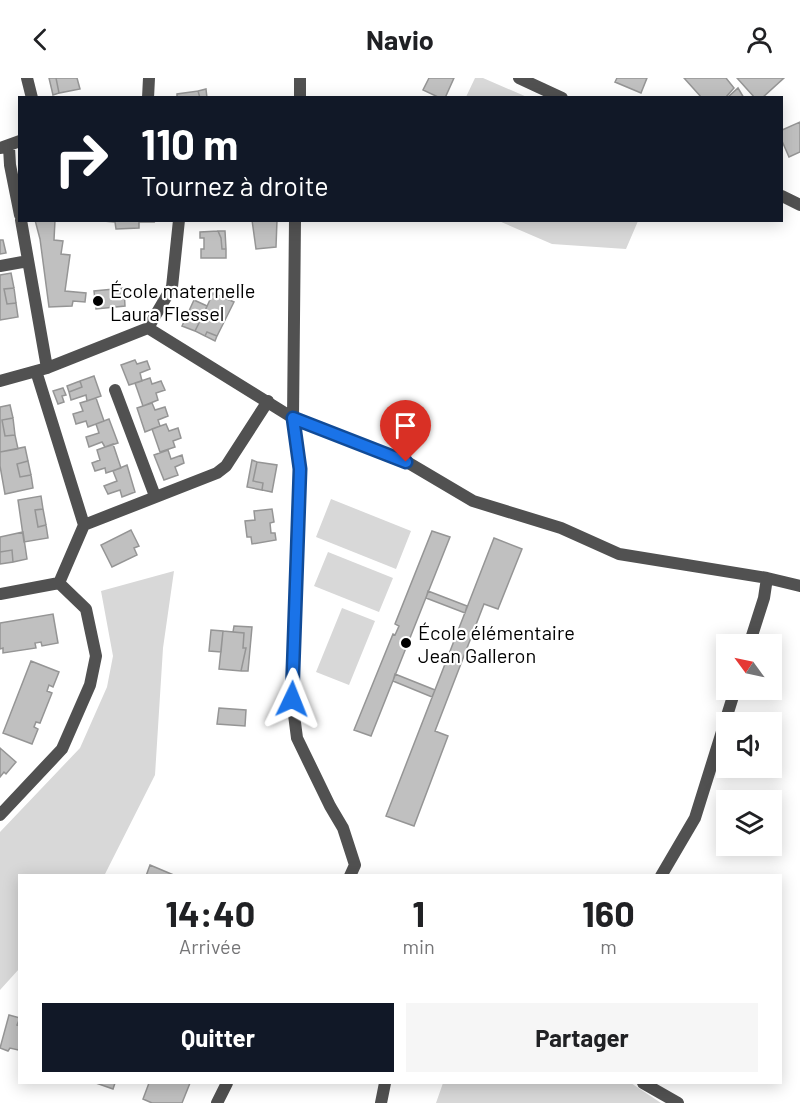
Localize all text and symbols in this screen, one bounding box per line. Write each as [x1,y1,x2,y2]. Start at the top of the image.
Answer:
icon: back [24,23,57,56]
text: Navio [366,23,434,55]
icon: person [743,23,776,56]
text: 110 m [141,118,238,168]
icon: right [42,120,120,198]
text: Tournez à droite [141,169,329,201]
place label: École maternelle Laura Flessel [110,278,255,325]
marker: École maternelle Laura Flessel [91,294,105,308]
pin [380,400,431,462]
icon: arrive [389,409,422,442]
place label: École élémentaire Jean Galleron [418,620,575,667]
north arrow [716,634,782,700]
map controls [716,634,782,856]
marker: École élémentaire Jean Galleron [399,636,413,650]
position arrow [260,667,324,731]
button: sound [716,712,782,778]
button: layers [716,790,782,856]
text: 14:40 [165,891,255,934]
text: 1 [412,891,425,934]
text: 160 [582,891,635,934]
text: Arrivée [179,934,241,958]
text: min [402,934,435,958]
text: m [600,934,617,958]
button: Quitter [42,1003,394,1072]
button: Partager [406,1003,758,1072]

